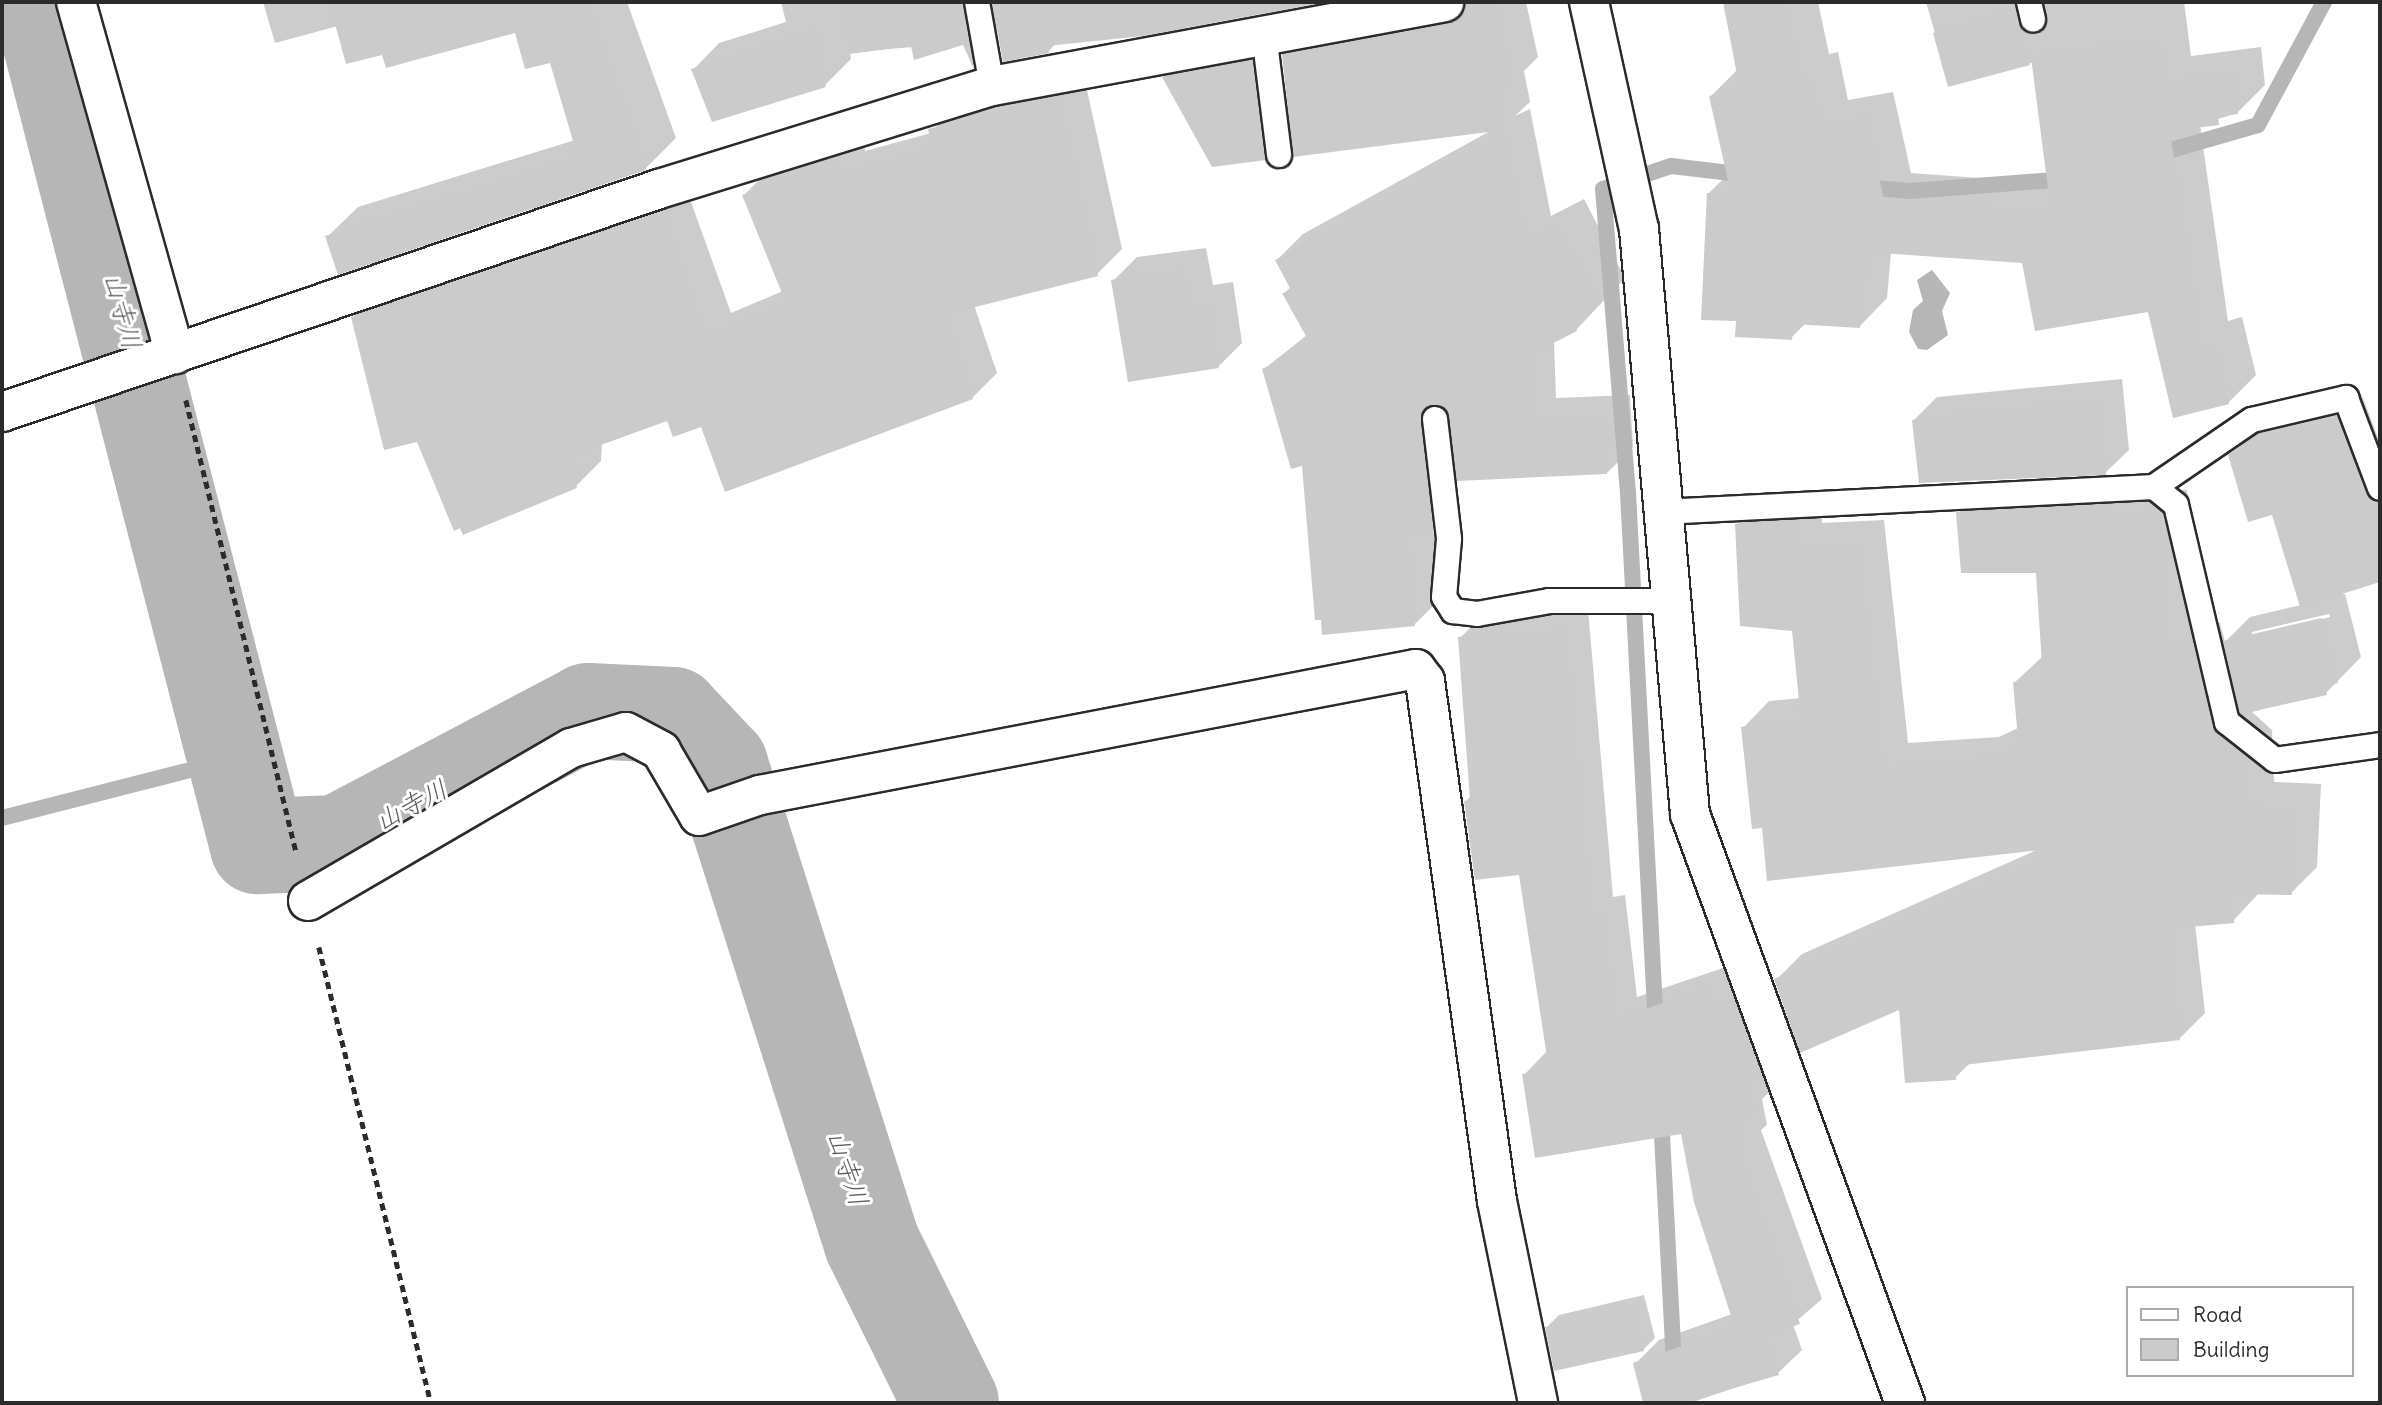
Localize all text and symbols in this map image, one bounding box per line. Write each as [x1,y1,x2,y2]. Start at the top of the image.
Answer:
water label: 山寺川 [98,269,148,353]
water label: 山寺川 [369,773,453,837]
water label: 山寺川 [821,1126,875,1210]
legend [2126,1286,2354,1377]
text: Road [2193,1301,2242,1328]
text: Building [2193,1336,2269,1363]

